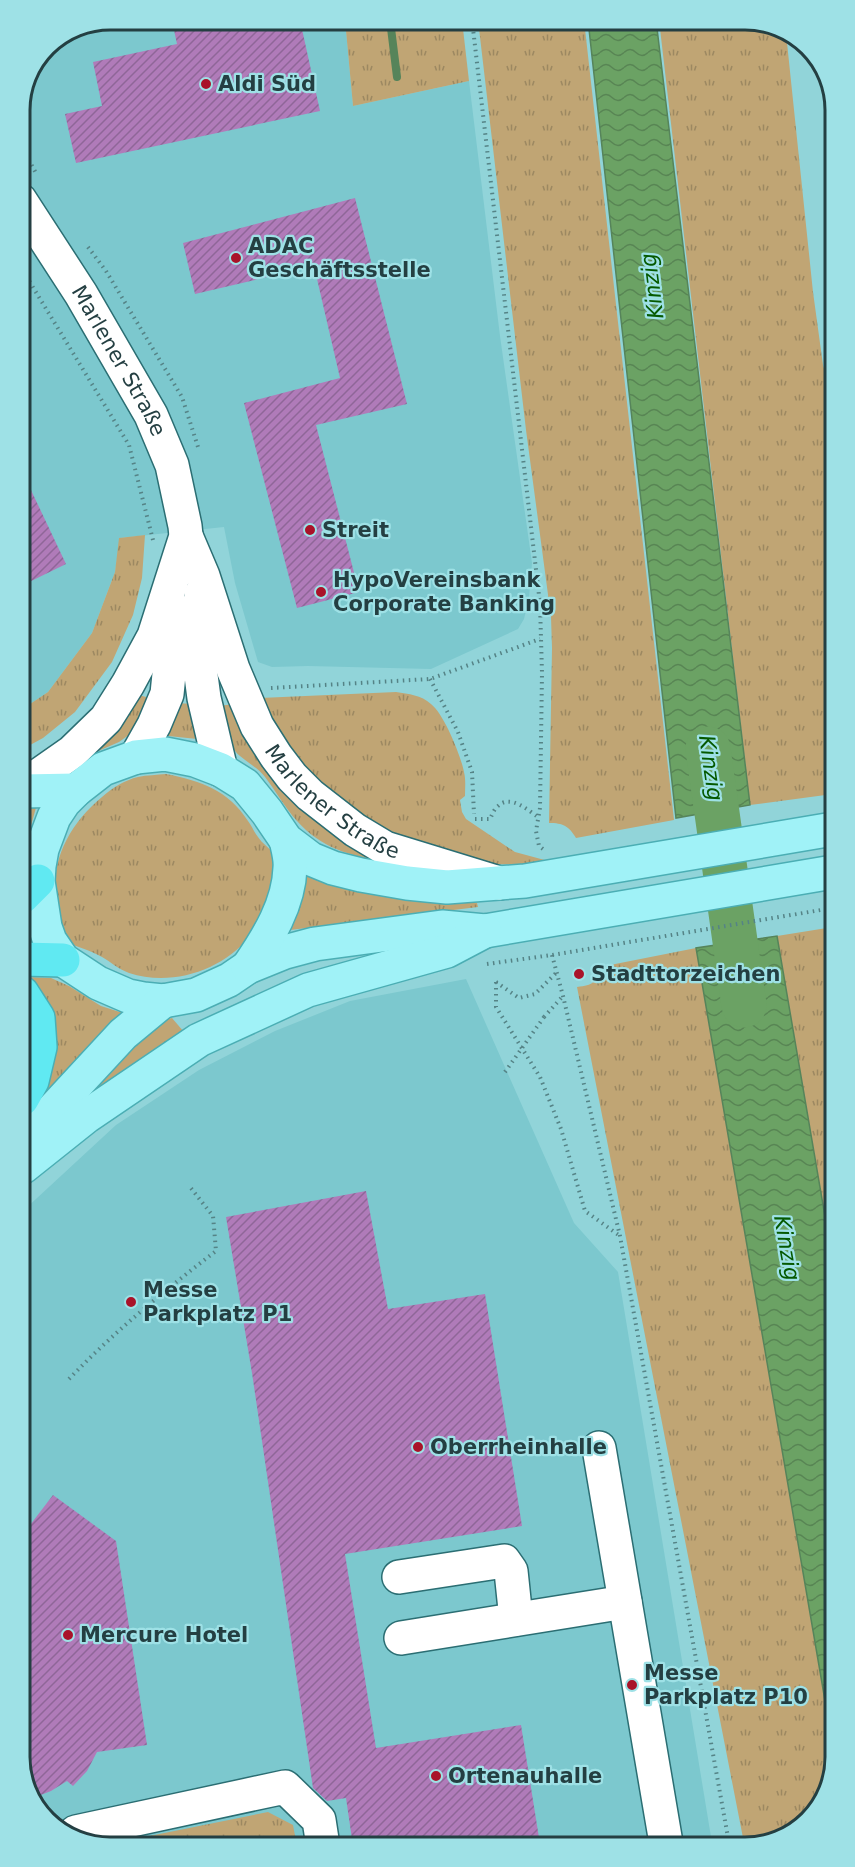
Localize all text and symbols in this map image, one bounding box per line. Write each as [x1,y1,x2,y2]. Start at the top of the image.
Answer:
place label: Aldi Süd [218,72,316,96]
marker: Aldi Süd [199,77,213,91]
place label: ADAC Geschäftsstelle [248,234,431,282]
marker: ADAC Geschäftsstelle [229,251,243,265]
water label: Kinzig [636,252,668,320]
street label: Marlener Straße [67,281,170,440]
place label: Streit [322,518,389,542]
marker: Streit [303,523,317,537]
place label: HypoVereinsbank Corporate Banking [333,568,555,616]
marker: HypoVereinsbank Corporate Banking [314,585,328,599]
water label: Kinzig [694,734,728,803]
street label: Marlener Straße [260,740,402,864]
place label: Stadttorzeichen [591,962,780,986]
marker: Stadttorzeichen [572,967,586,981]
water label: Kinzig [769,1213,805,1283]
place label: Messe Parkplatz P1 [143,1278,292,1326]
marker: Messe Parkplatz P1 [124,1295,138,1309]
place label: Oberrheinhalle [430,1435,607,1459]
marker: Oberrheinhalle [411,1440,425,1454]
place label: Mercure Hotel [80,1623,248,1647]
marker: Mercure Hotel [61,1628,75,1642]
place label: Messe Parkplatz P10 [644,1661,808,1709]
marker: Messe Parkplatz P10 [625,1678,639,1692]
place label: Ortenauhalle [448,1764,602,1788]
marker: Ortenauhalle [429,1769,443,1783]

